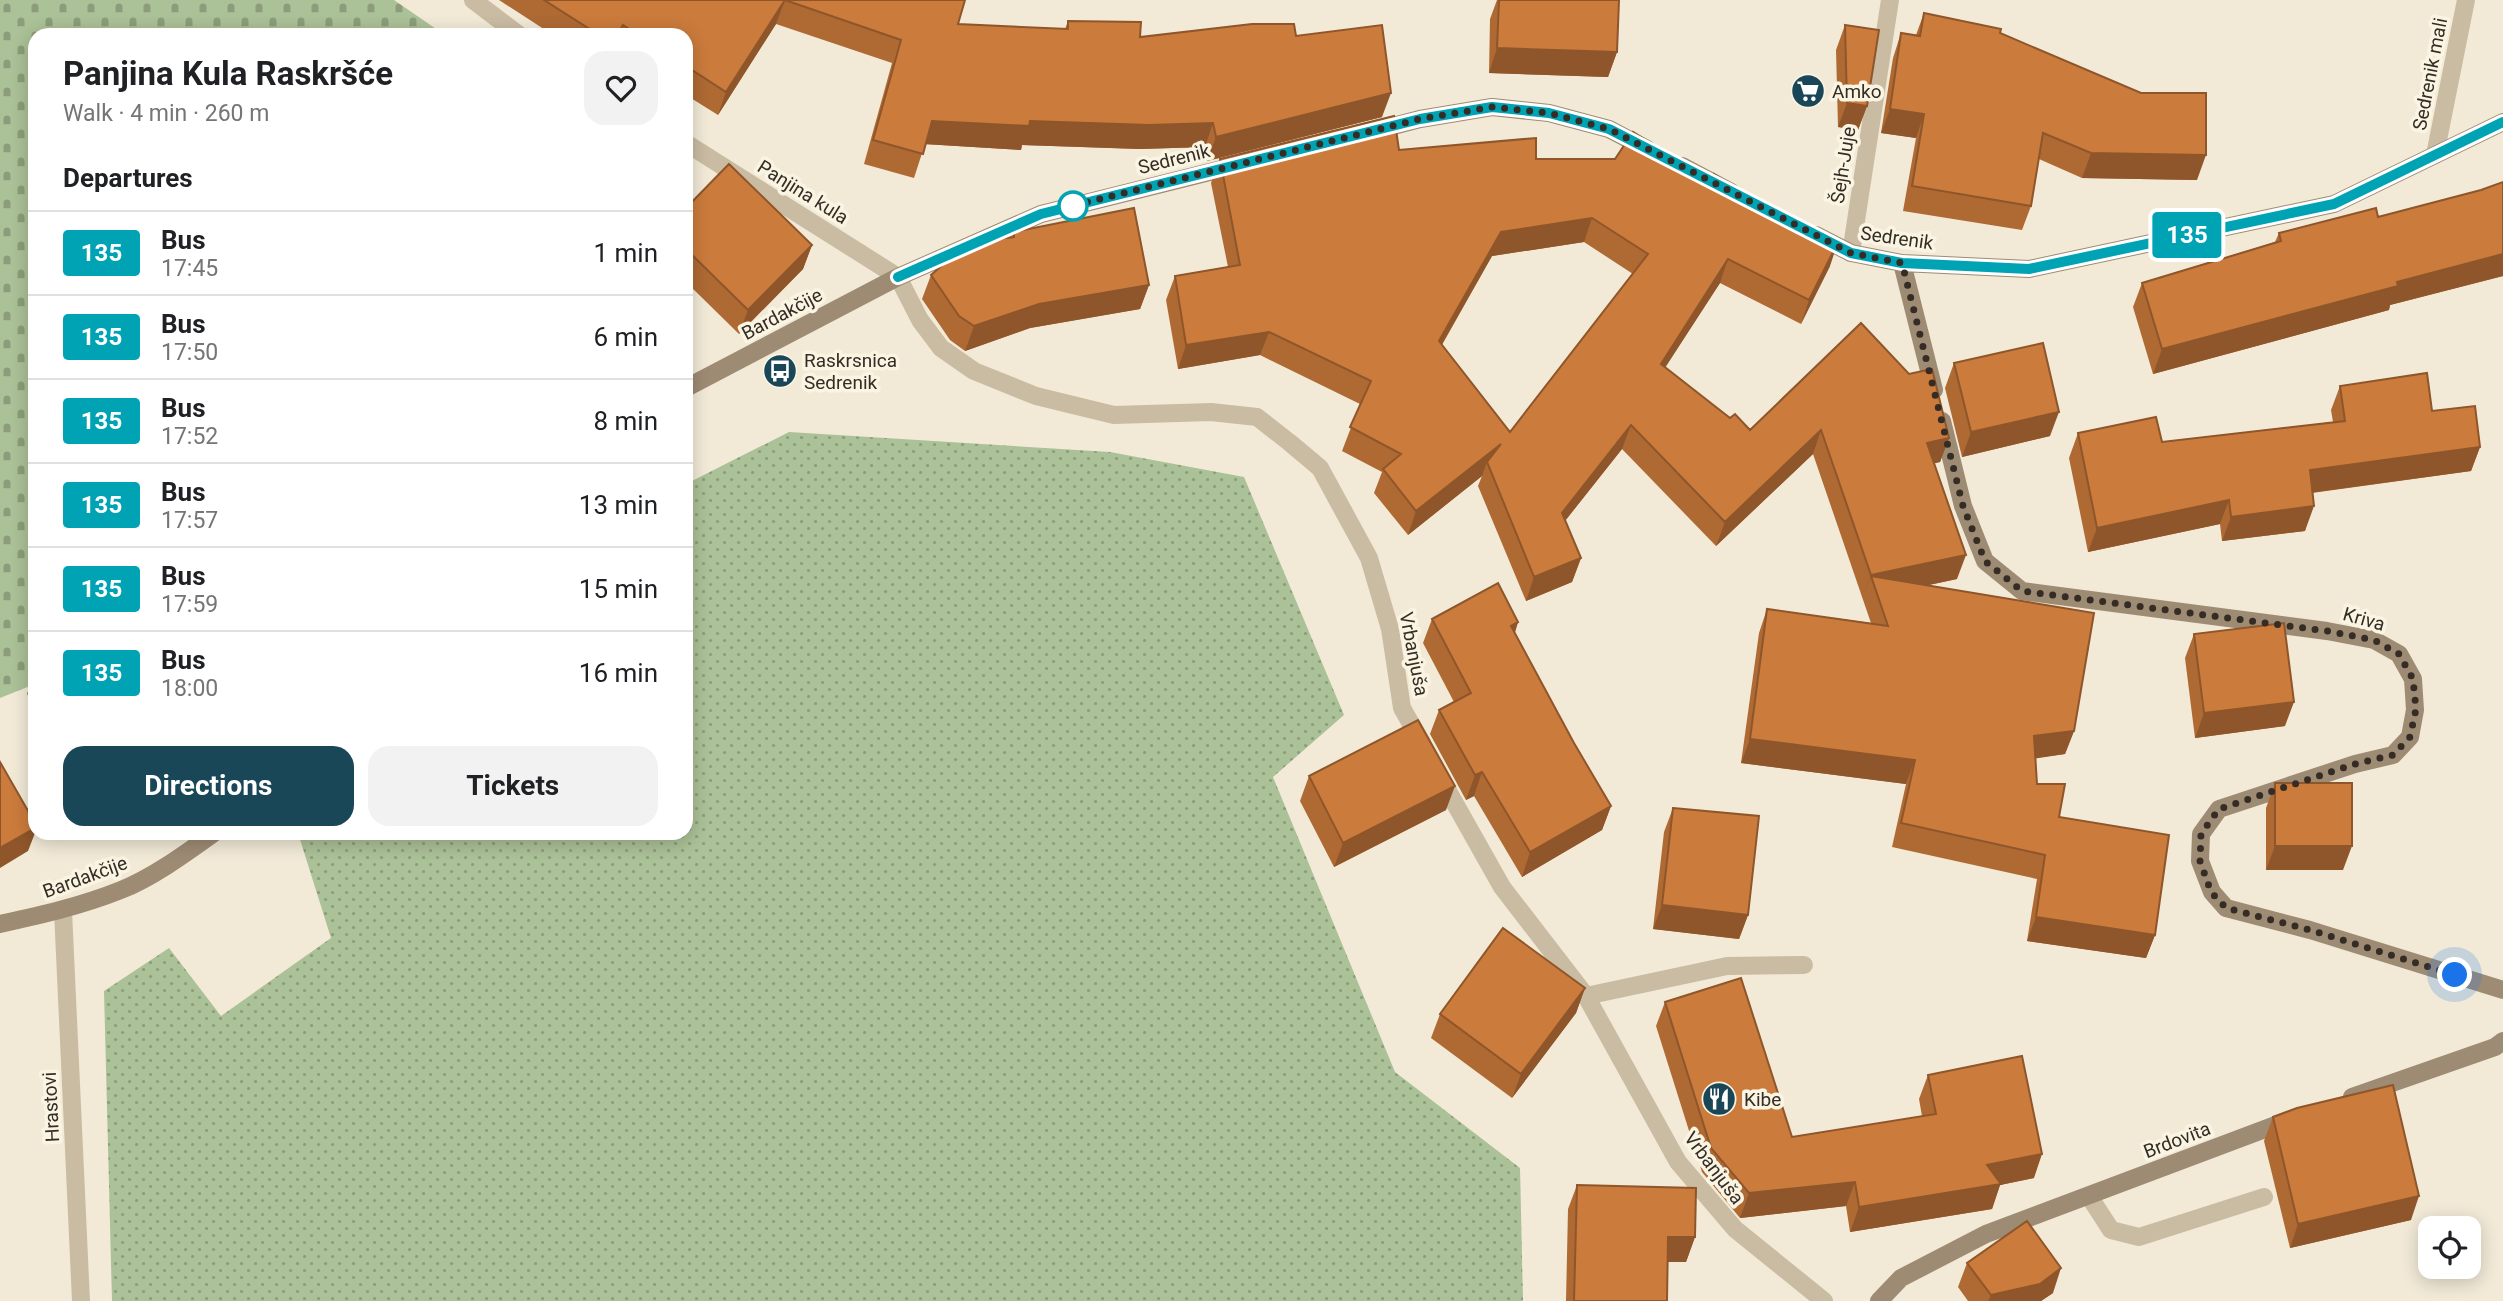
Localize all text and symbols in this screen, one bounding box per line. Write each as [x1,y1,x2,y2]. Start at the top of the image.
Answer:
street label: Sedrenik mali [2408,16,2452,132]
button: heart [584,51,658,125]
text: Panjina Kula Raskršće [63,54,393,93]
supermarket icon: Amko [1789,72,1827,110]
place label: Amko [1832,80,1882,103]
text: Walk · 4 min · 260 m [63,100,269,127]
street label: Šejh-Juje [1826,125,1860,205]
street label: Sedrenik [1136,139,1213,179]
street label: Panjina kula [753,155,853,229]
text: Departures [63,163,193,193]
unlabelled marker [1058,191,1088,221]
line badge: 135 [2147,212,2227,258]
text: 135 [2166,221,2208,249]
street label: Sedrenik [1859,222,1935,255]
text: Bus [161,225,206,255]
text: 1 min [593,238,658,268]
text: 135 [81,239,122,267]
text: 17:45 [161,255,218,282]
street label: Bardakčije [738,283,826,345]
text: Bus [161,309,206,339]
text: 6 min [593,322,658,352]
text: 135 [81,323,122,351]
text: 17:50 [161,339,218,366]
place label: Raskrsnica Sedrenik [804,349,897,394]
bus stop icon: Raskrsnica Sedrenik [761,352,799,390]
text: Bus [161,393,206,423]
text: 8 min [593,406,658,436]
text: 135 [81,407,122,435]
text: 17:52 [161,423,218,450]
text: Bus [161,477,206,507]
text: 13 min [579,490,658,520]
text: 135 [81,491,122,519]
text: 17:57 [161,507,218,534]
text: Bus [161,561,206,591]
text: 15 min [579,574,658,604]
text: 135 [81,575,122,603]
text: 17:59 [161,591,218,618]
street label: Kriva [2340,602,2388,636]
street label: Vrbanjuša [1395,610,1433,698]
text: Bus [161,645,206,675]
text: 16 min [579,658,658,688]
text: 135 [81,659,122,687]
text: 18:00 [161,675,218,702]
button: Directions [63,746,354,826]
button: Tickets [368,746,658,826]
street label: Bardakčije [40,851,130,903]
your location [2437,957,2472,992]
street label: Hrastovi [38,1071,64,1143]
restaurant icon: Kibe [1700,1080,1738,1118]
place label: Kibe [1744,1088,1781,1111]
street label: Brdovita [2140,1117,2214,1163]
street label: Vrbanjuša [1679,1127,1749,1209]
map controls [2418,1216,2481,1279]
button: locate [2418,1216,2481,1279]

